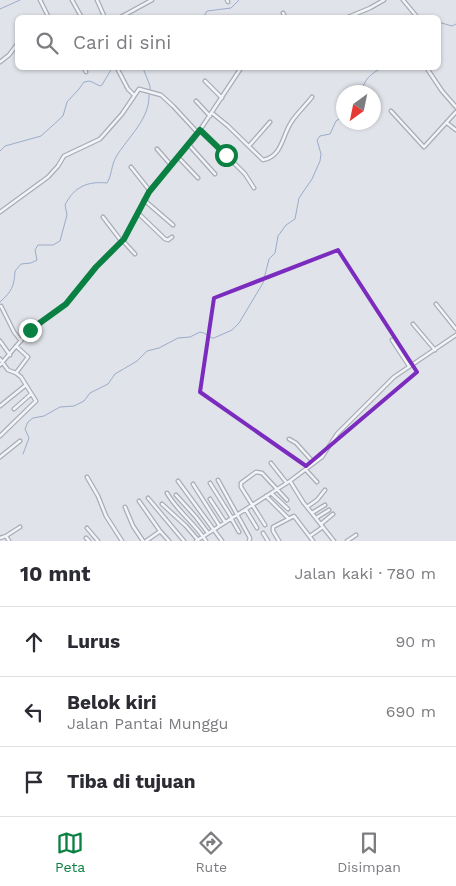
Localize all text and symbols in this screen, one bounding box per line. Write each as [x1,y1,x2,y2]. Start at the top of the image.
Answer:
search box [15,15,441,70]
icon: search [33,29,61,57]
text: Cari di sini [73,31,171,54]
north arrow [336,85,381,130]
route start [215,144,238,167]
route end [19,319,42,342]
text: 10 mnt [20,561,90,586]
text: Jalan kaki · 780 m [295,564,436,583]
icon: ahead [20,628,48,656]
text: Lurus [67,630,120,653]
text: 90 m [395,632,436,651]
text: Belok kiri [67,691,157,714]
icon: left [20,698,48,726]
text: 690 m [386,702,436,721]
text: Jalan Pantai Munggu [67,714,228,733]
icon: arrive [20,768,48,796]
text: Tiba di tujuan [67,770,196,793]
tab: Peta [55,829,85,875]
tab: Rute [195,829,227,875]
tab: Disimpan [337,829,401,875]

